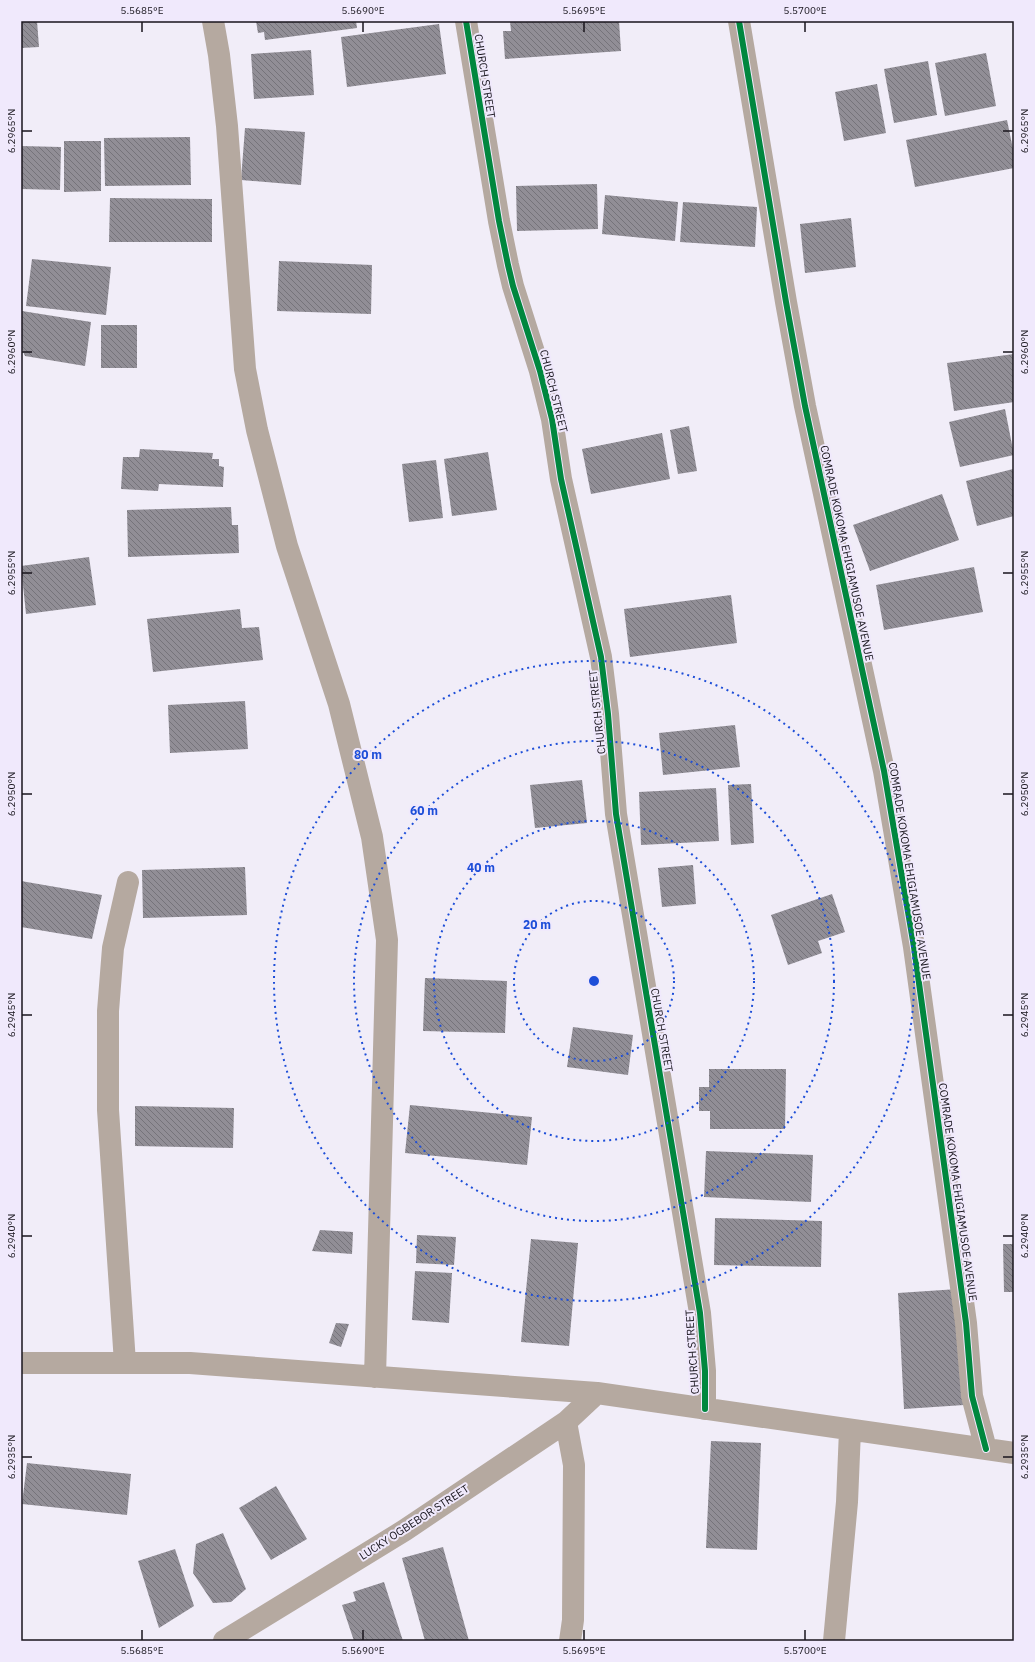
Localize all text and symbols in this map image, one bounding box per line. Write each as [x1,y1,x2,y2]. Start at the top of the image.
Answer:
text: 5.5685°E [120,4,164,17]
text: 5.5690°E [341,4,385,17]
text: 5.5695°E [562,4,606,17]
text: 5.5700°E [783,4,827,17]
street label: CHURCH STREET [471,33,499,120]
text: 6.2965°N [5,109,18,153]
text: 6.2965°N [1018,109,1031,153]
text: 6.2960°N [5,330,18,374]
text: 6.2960°N [1018,330,1031,374]
street label: CHURCH STREET [537,348,571,435]
street label: COMRADE KOKOMA EHIGIAMUSOE AVENUE [817,444,877,662]
text: 6.2955°N [5,551,18,595]
text: 6.2955°N [1018,551,1031,595]
street label: CHURCH STREET [586,668,608,755]
text: 80 m [354,747,382,762]
street label: COMRADE KOKOMA EHIGIAMUSOE AVENUE [886,761,934,981]
text: 6.2950°N [5,772,18,816]
text: 6.2950°N [1018,772,1031,816]
text: 60 m [410,803,438,818]
text: 40 m [467,860,495,875]
text: 20 m [523,917,551,932]
centre of rings [587,974,601,988]
street label: CHURCH STREET [648,987,676,1074]
text: 6.2945°N [5,993,18,1037]
text: 6.2945°N [1018,993,1031,1037]
street label: COMRADE KOKOMA EHIGIAMUSOE AVENUE [936,1082,980,1302]
text: 6.2940°N [5,1214,18,1258]
text: 6.2940°N [1018,1214,1031,1258]
street label: CHURCH STREET [682,1308,702,1395]
text: 6.2935°N [5,1435,18,1479]
text: 6.2935°N [1018,1435,1031,1479]
street label: LUCKY OGBEBOR STREET [357,1481,472,1563]
text: 5.5685°E [120,1644,164,1657]
text: 5.5690°E [341,1644,385,1657]
text: 5.5695°E [562,1644,606,1657]
text: 5.5700°E [783,1644,827,1657]

